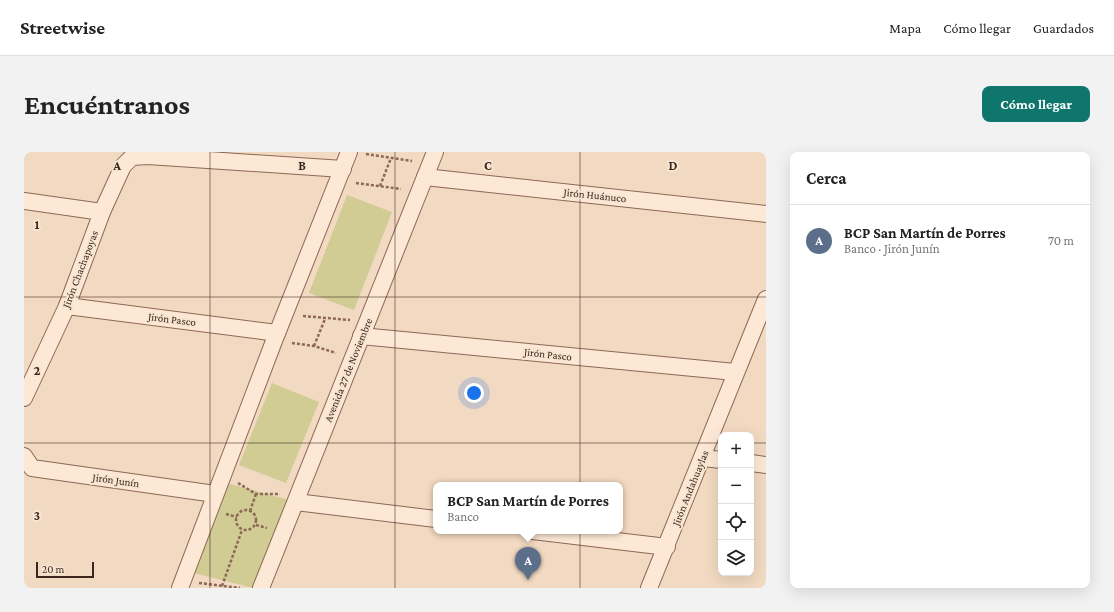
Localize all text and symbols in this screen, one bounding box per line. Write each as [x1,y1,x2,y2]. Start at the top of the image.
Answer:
text: Streetwise [20,17,105,38]
text: Mapa [889,20,921,36]
text: Cómo llegar [943,20,1011,36]
text: Guardados [1033,20,1094,36]
button: Cómo llegar [982,86,1090,122]
text: Encuéntranos [24,89,190,120]
text: A [112,158,121,173]
text: B [298,158,306,173]
text: C [484,158,492,173]
text: D [669,158,678,173]
text: Cerca [806,169,846,188]
street label: Jirón Huánuco [562,186,628,205]
text: 1 [35,217,40,232]
text: BCP San Martín de Porres [844,225,1006,241]
street label: Jirón Chachapoyas [59,229,101,311]
text: A [815,233,823,248]
text: 70 m [1048,233,1074,248]
text: Banco · Jirón Junín [844,241,940,256]
street label: Jirón Pasco [146,310,197,329]
street label: Avenida 27 de Noviembre [322,316,374,424]
street label: Jirón Pasco [522,345,573,364]
text: 2 [34,363,41,378]
your location [464,383,484,403]
map controls [718,432,754,576]
button: + [718,432,754,468]
street label: Jirón Andahuaylas [669,448,712,529]
button: − [718,468,754,504]
street label: Jirón Junín [91,471,140,490]
popup [433,482,623,534]
text: BCP San Martín de Porres [447,493,609,509]
button: locate [718,504,754,540]
text: 3 [34,508,40,523]
text: Banco [447,509,479,524]
button: layers [718,540,754,576]
pin: A [515,547,541,580]
scale bar [36,560,94,579]
text: 20 m [42,563,64,575]

